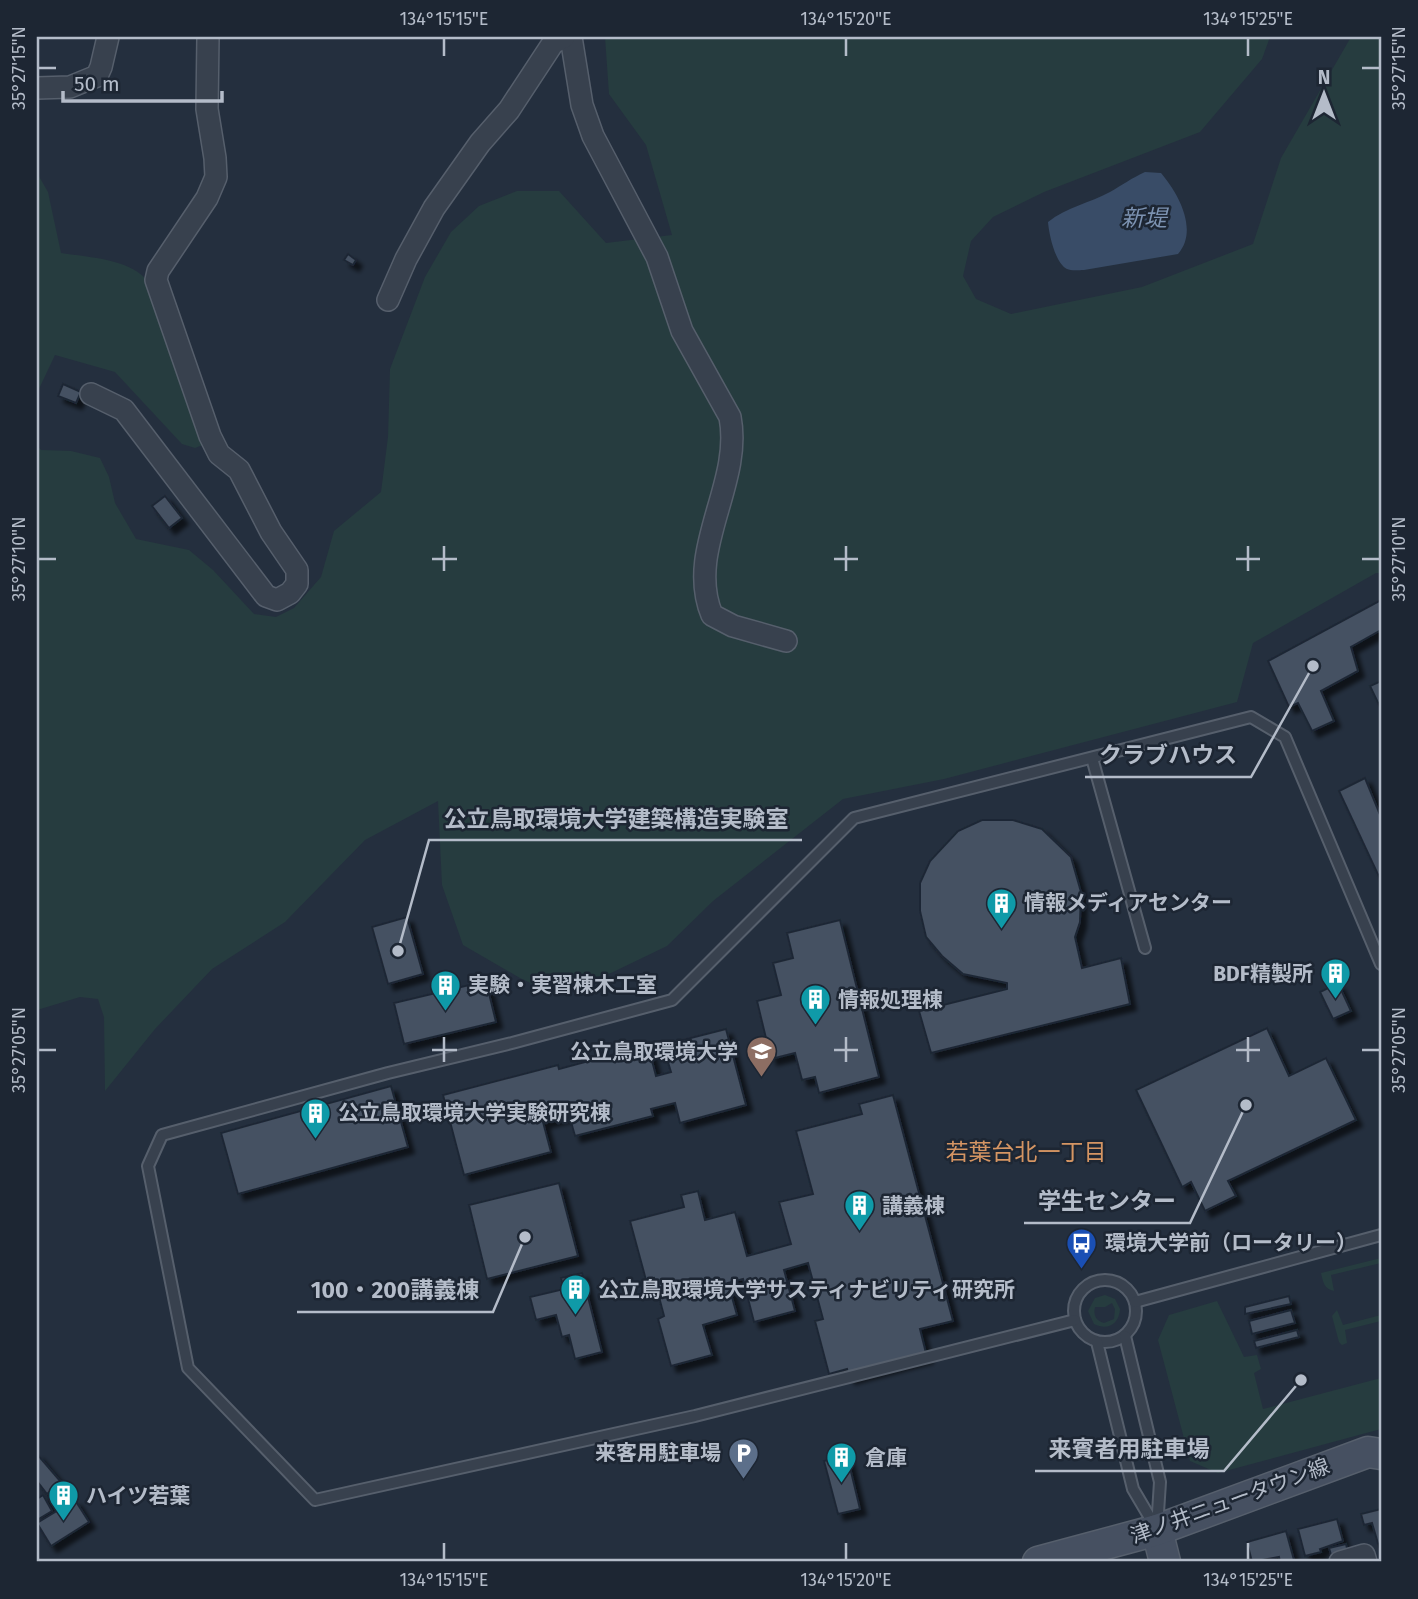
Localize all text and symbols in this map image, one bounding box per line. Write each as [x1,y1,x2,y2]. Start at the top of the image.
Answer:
text: 134°15'15"E [400,8,488,30]
text: 134°15'20"E [800,8,892,30]
text: 134°15'25"E [1203,8,1293,30]
text: 35°27'15"N [8,26,30,110]
text: 35°27'15"N [1388,26,1410,110]
scale bar [63,60,222,104]
north arrow [1288,60,1358,130]
text: N [1318,66,1330,89]
text: 50 m [74,71,120,97]
water label: 新堤 [1121,204,1170,232]
text: 35°27'10"N [8,516,30,602]
text: 35°27'10"N [1388,516,1410,602]
callout: クラブハウス [1085,733,1251,777]
text: クラブハウス [1099,741,1237,769]
callout: 公立鳥取環境大学建築構造実験室 [429,796,802,840]
text: 公立鳥取環境大学建築構造実験室 [444,805,789,833]
building icon: 情報メディアセンター [984,886,1018,930]
place label: 情報メディアセンター [1024,890,1232,916]
building icon: BDF精製所 [1319,957,1353,1001]
place label: BDF精製所 [1213,961,1313,987]
building icon: 実験・実習棟木工室 [428,968,462,1012]
place label: 実験・実習棟木工室 [468,972,657,998]
building icon: 情報処理棟 [798,983,832,1027]
place label: 情報処理棟 [838,987,943,1013]
text: 35°27'05"N [8,1007,30,1093]
text: 35°27'05"N [1388,1007,1410,1093]
school or university icon: 公立鳥取環境大学 [744,1035,778,1079]
place label: 公立鳥取環境大学 [570,1039,738,1065]
building icon: 公立鳥取環境大学実験研究棟 [298,1096,332,1140]
place label: 公立鳥取環境大学実験研究棟 [338,1100,611,1126]
district label: 若葉台北一丁目 [946,1138,1107,1166]
callout: 学生センター [1024,1179,1190,1223]
text: 学生センター [1038,1187,1176,1215]
building icon: 講義棟 [842,1189,876,1233]
place label: 講義棟 [882,1193,945,1219]
bus stop icon: 環境大学前（ロータリー） [1065,1226,1099,1270]
place label: 環境大学前（ロータリー） [1105,1230,1357,1256]
callout: 100・200講義棟 [297,1268,493,1312]
building icon: 公立鳥取環境大学サスティナビリティ研究所 [558,1273,592,1317]
text: 100・200講義棟 [311,1276,479,1304]
place label: 公立鳥取環境大学サスティナビリティ研究所 [598,1277,1015,1303]
callout: 来賓者用駐車場 [1035,1427,1224,1471]
text: 来賓者用駐車場 [1049,1435,1210,1463]
parking icon: 来客用駐車場 [727,1436,761,1480]
place label: 来客用駐車場 [595,1440,721,1466]
building icon: 倉庫 [825,1441,859,1485]
place label: 倉庫 [865,1445,907,1471]
street label: 津ノ井ニュータウン線 [1127,1453,1333,1549]
building icon: ハイツ若葉 [46,1479,80,1523]
place label: ハイツ若葉 [86,1483,191,1509]
text: 134°15'15"E [400,1569,488,1591]
text: 134°15'20"E [800,1569,892,1591]
text: 134°15'25"E [1203,1569,1293,1591]

